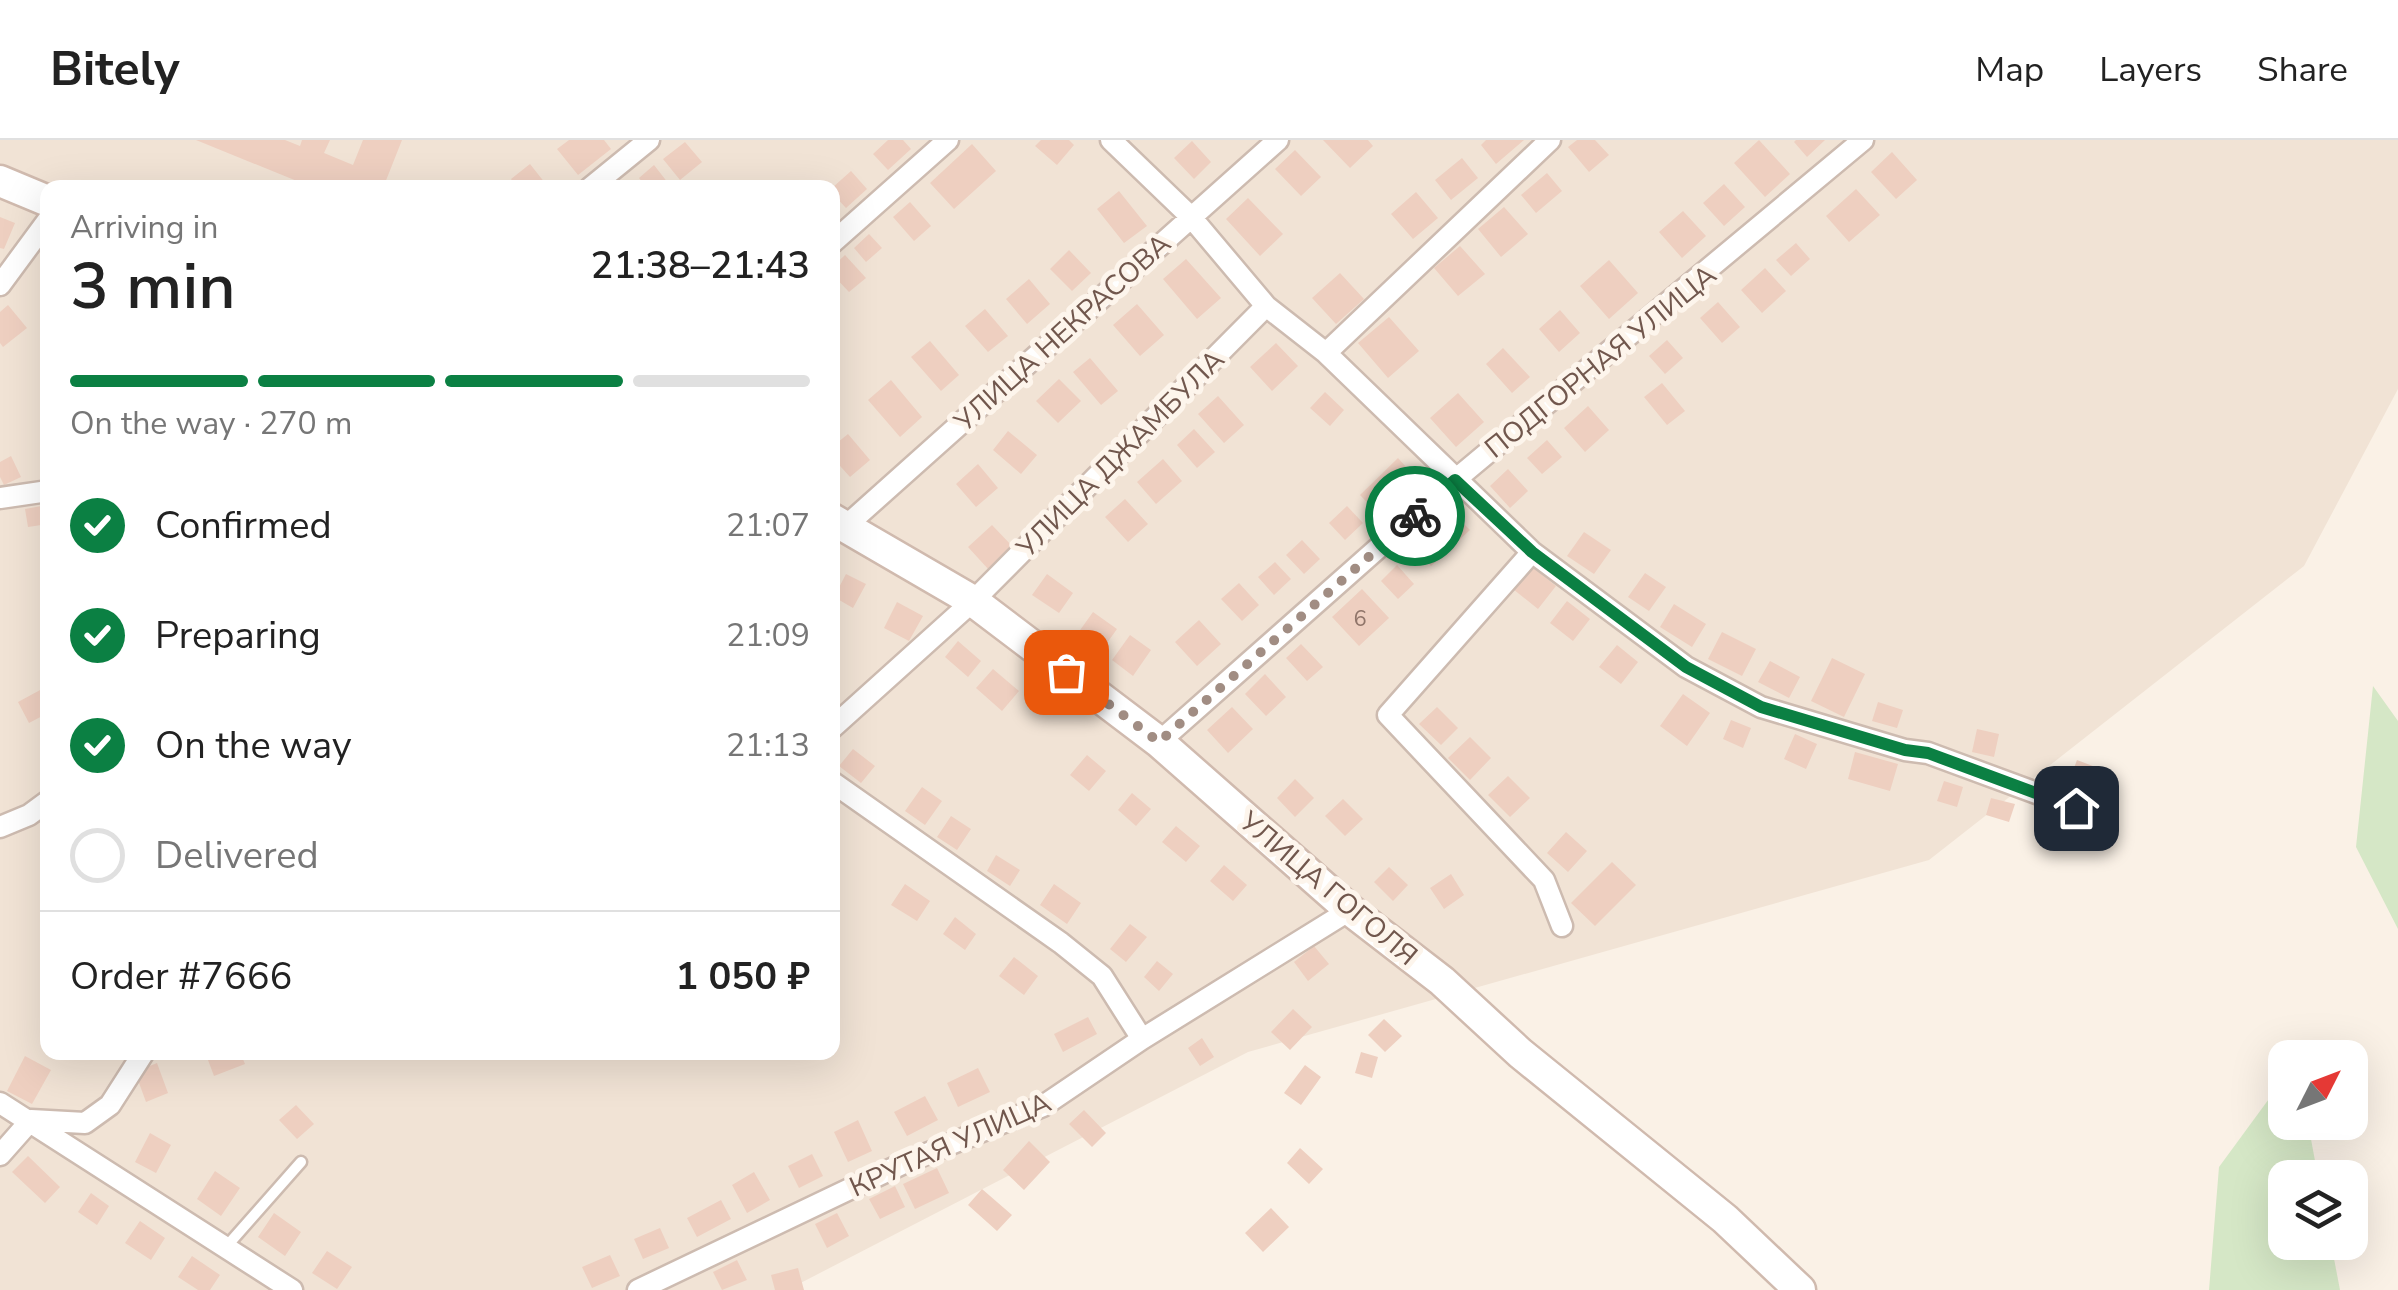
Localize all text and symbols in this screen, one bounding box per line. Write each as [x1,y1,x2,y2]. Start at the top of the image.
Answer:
text: Bitely [50,36,179,102]
text: Map [1975,46,2044,93]
text: Layers [2099,46,2202,93]
text: Share [2257,46,2348,93]
text: Arriving in [70,206,218,249]
street label: УЛИЦА НЕКРАСОВА [945,225,1179,441]
text: 21:38–21:43 [591,240,810,291]
text: 3 min [70,242,236,331]
street label: ПОДГОРНАЯ УЛИЦА [1477,256,1724,467]
street label: УЛИЦА ДЖАМБУЛА [1008,341,1233,567]
text: On the way · 270 m [70,402,352,445]
courier [1365,466,1465,566]
icon: bike [1388,489,1443,544]
icon: check [70,498,125,553]
text: Confirmed [155,500,332,551]
text: 21:07 [726,504,810,547]
house number: 6 [1353,604,1367,634]
icon: check [70,608,125,663]
text: Preparing [155,610,321,661]
text: 21:09 [726,614,810,657]
pin [1024,630,1109,715]
icon: bag [1039,645,1094,700]
icon: check [70,718,125,773]
text: On the way [155,720,351,771]
text: 21:13 [726,724,810,767]
pin [2034,766,2119,851]
icon: home [2049,781,2104,836]
street label: УЛИЦА ГОГОЛЯ [1231,802,1425,975]
text: Delivered [155,830,319,881]
text: Order #7666 [70,951,292,1002]
text: 1 050 ₽ [675,951,810,1002]
north arrow [2268,1040,2368,1140]
map controls [2268,1040,2368,1260]
street label: КРУТАЯ УЛИЦА [844,1083,1057,1206]
button: layers [2268,1160,2368,1260]

